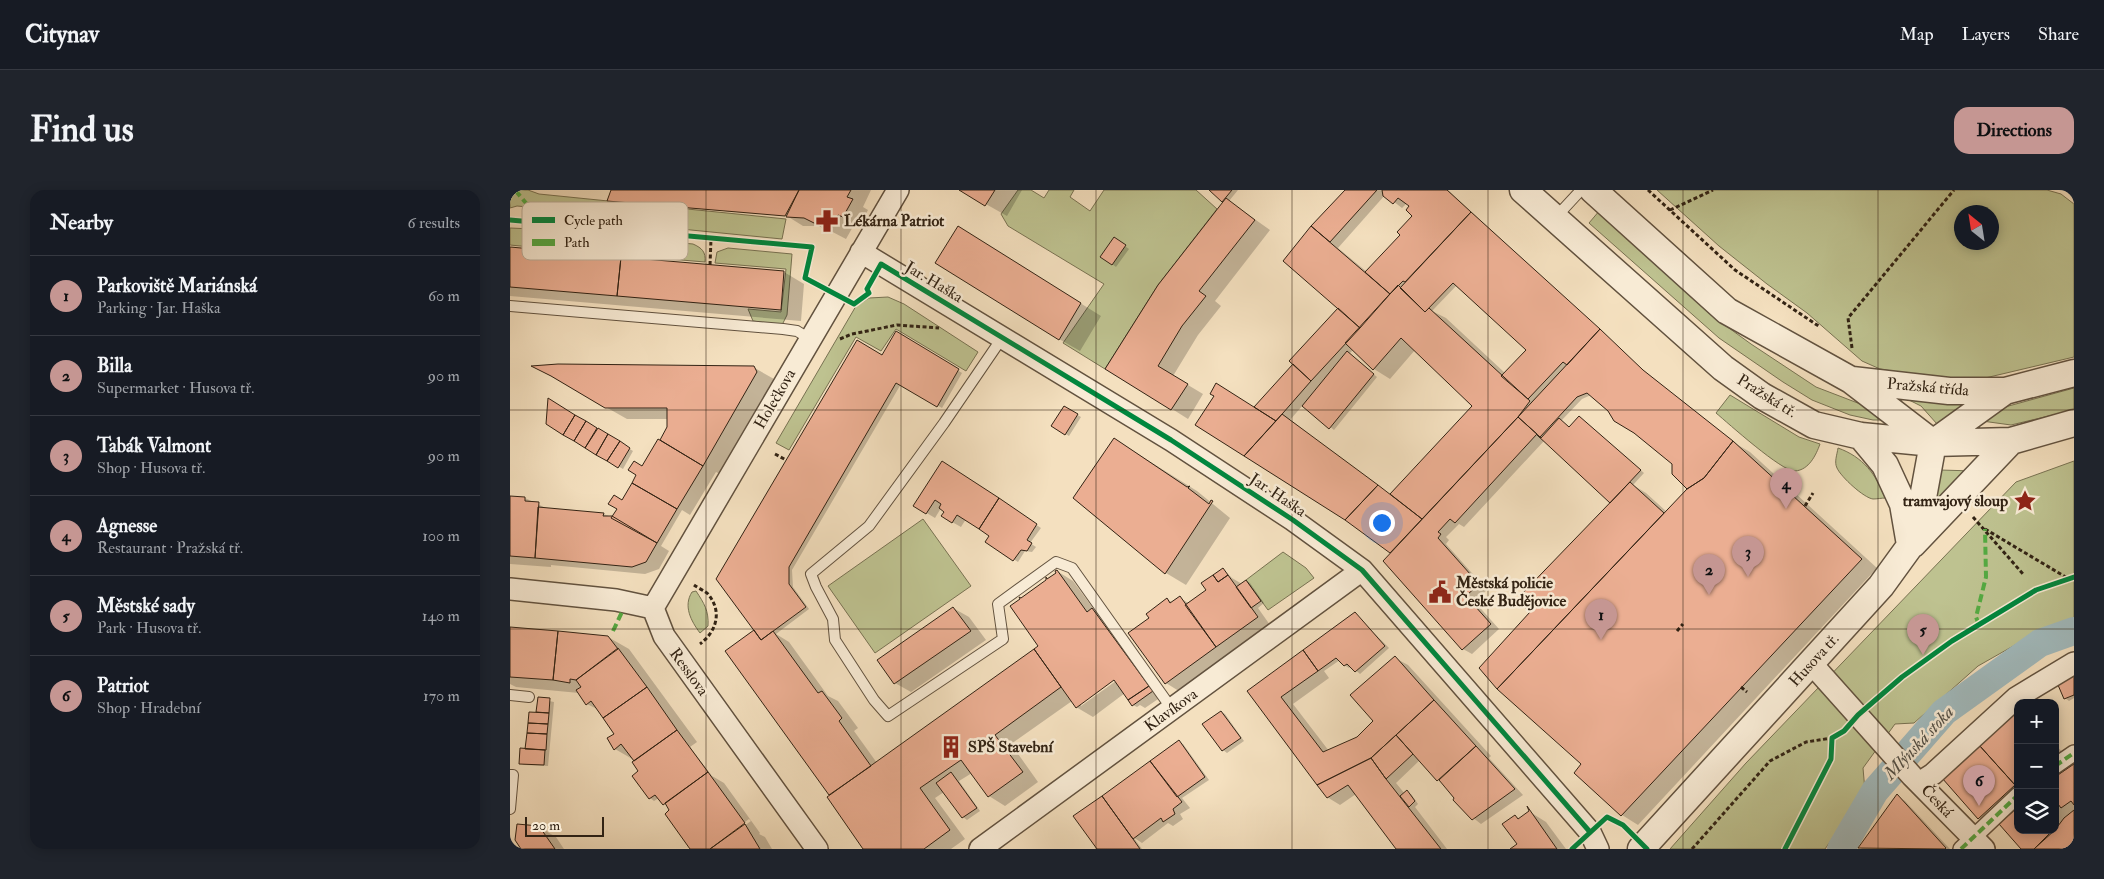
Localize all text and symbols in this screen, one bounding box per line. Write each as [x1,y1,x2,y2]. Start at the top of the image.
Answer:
text: Citynav [25,19,99,50]
text: Map [1900,23,1934,46]
text: Layers [1962,23,2010,46]
text: Share [2038,23,2079,46]
button: Directions [1954,107,2074,154]
text: Find us [30,108,134,152]
legend [522,202,688,260]
north arrow [1954,205,1999,250]
pharmacy icon: Lékárna Patriot [814,208,840,234]
text: Nearby [50,209,113,236]
place label: Lékárna Patriot [844,211,945,231]
text: Cycle path [564,212,624,230]
text: 6 results [408,213,460,233]
text: Path [564,234,590,251]
street label: Jar. Haška [900,256,967,308]
text: Parkoviště Mariánská [97,274,257,298]
text: 1 [63,286,69,306]
text: 60 m [428,286,460,306]
text: Parking · Jar. Haška [97,298,221,318]
text: Billa [97,354,132,378]
street label: Holečkova [750,365,800,433]
text: 2 [62,366,70,386]
text: 90 m [428,366,460,386]
street label: Pražská tř. [1733,370,1801,422]
street label: Pražská třída [1886,373,1970,401]
text: Supermarket · Husova tř. [97,378,254,398]
text: Tabák Valmont [97,434,211,458]
text: 3 [63,446,69,466]
text: 90 m [428,446,460,466]
text: Shop · Husova tř. [97,458,205,478]
street label: Jar. Haška [1244,468,1311,522]
pin: 4 [1770,468,1802,509]
place icon: tramvajový sloup [2012,488,2038,514]
place label: tramvajový sloup [1903,491,2008,512]
your location [1369,510,1395,536]
text: Agnesse [97,514,157,538]
text: 4 [62,526,70,546]
text: 100 m [422,526,460,546]
pin: 3 [1732,536,1764,577]
text: Restaurant · Pražská tř. [97,538,243,558]
pin: 2 [1693,554,1725,595]
place label: Městská policie České Budějovice [1455,573,1567,611]
public building icon: Městská policie České Budějovice [1427,579,1453,605]
text: Městské sady [97,594,195,618]
pin: 1 [1585,599,1617,640]
text: 5 [62,606,70,626]
text: 140 m [422,606,460,626]
pin: 5 [1907,614,1939,655]
text: Park · Husova tř. [97,618,201,638]
street label: Husova tř. [1785,629,1843,691]
street label: Resslova [665,644,713,700]
text: Patriot [97,674,149,698]
street label: Klavíkova [1140,684,1202,736]
text: 6 [62,686,70,706]
text: 170 m [423,686,460,706]
text: Shop · Hradební [97,698,201,718]
map controls [2014,699,2059,834]
button: + [2014,699,2059,744]
water label: Mlýnská stoka [1878,701,1959,786]
building icon: SPŠ Stavební [938,734,964,760]
place label: SPŠ Stavební [968,736,1054,757]
button: − [2014,744,2059,789]
pin: 6 [1963,765,1995,806]
street label: Česká [1917,780,1958,822]
button: layers [2014,789,2059,834]
scale bar [525,814,604,837]
text: 20 m [532,817,560,834]

